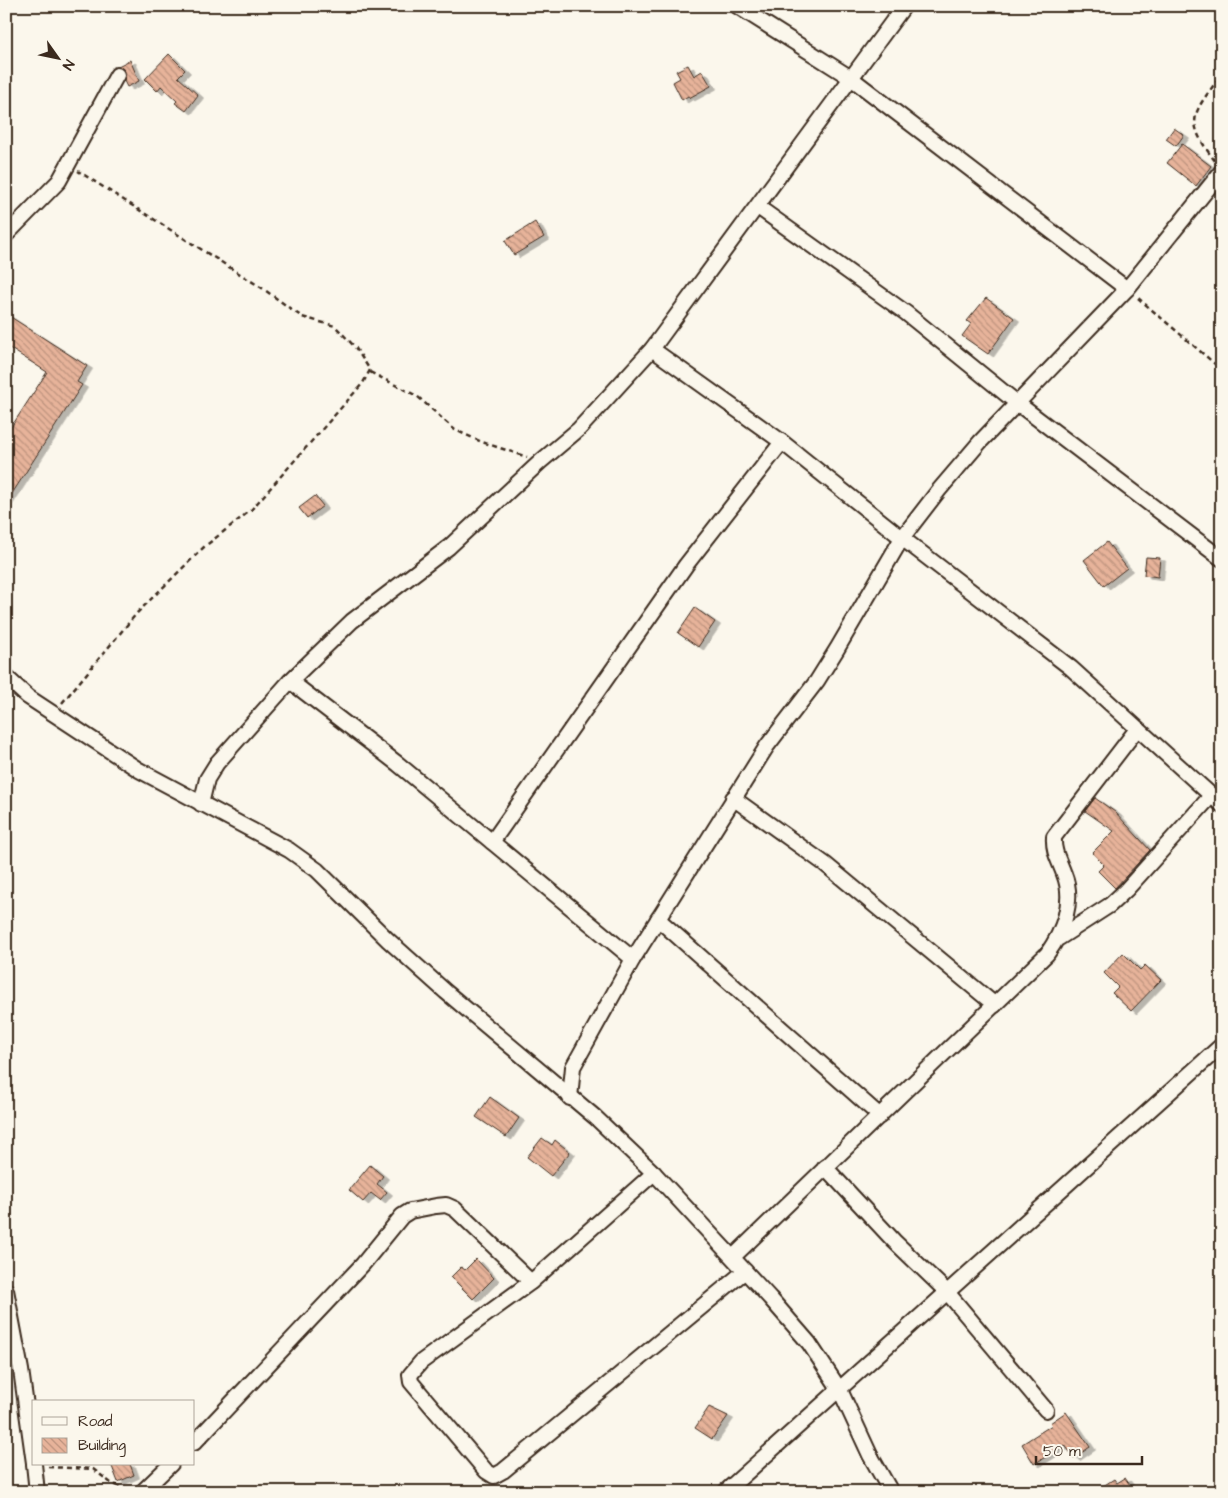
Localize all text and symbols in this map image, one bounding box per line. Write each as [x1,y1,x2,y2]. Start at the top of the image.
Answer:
north arrow [32,32,82,82]
text: N [57,55,79,74]
legend [32,1400,195,1466]
text: Road [78,1411,113,1432]
scale bar [1036,1433,1142,1465]
text: Building [78,1435,126,1457]
text: 50 m [1043,1441,1081,1462]

